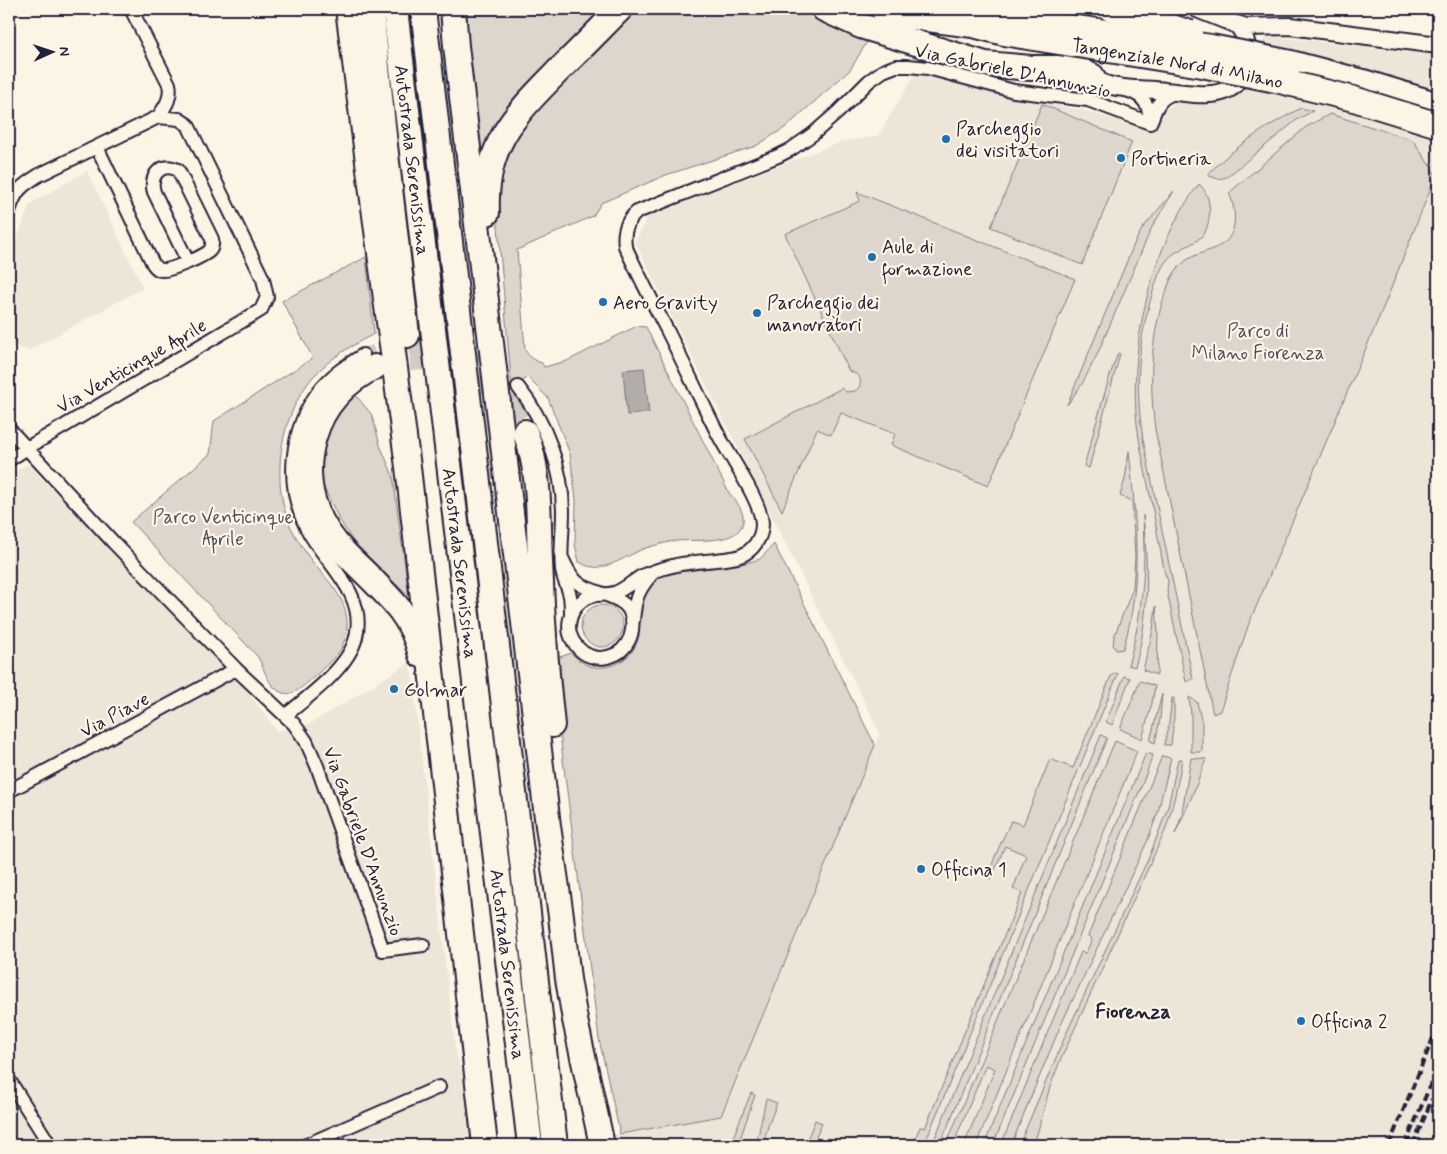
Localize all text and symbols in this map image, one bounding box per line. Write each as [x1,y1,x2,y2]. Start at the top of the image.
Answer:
north arrow [28,28,78,78]
street label: Tangenziale Nord di Milano [1070,33,1286,95]
street label: Via Gabriele D'Annunzio [912,38,1113,104]
text: N [55,46,73,57]
street label: Autostrada Serenissima [388,63,435,257]
place label: Parcheggio dei visitatori [956,117,1059,164]
marker: Parcheggio dei visitatori [940,133,952,145]
place label: Portineria [1131,147,1212,172]
marker: Portineria [1115,152,1127,164]
place label: Aule di formazione [882,235,972,285]
marker: Aule di formazione [866,251,878,263]
place label: Aero Gravity [613,291,718,316]
place label: Parcheggio dei manovratori [767,291,879,338]
marker: Aero Gravity [597,296,609,308]
marker: Parcheggio dei manovratori [751,307,763,319]
street label: Via Venticinque Aprile [52,313,212,421]
park label: Parco di Milano Fiorenza [1191,319,1325,366]
street label: Autostrada Serenissima [436,467,483,660]
park label: Parco Venticinque Aprile [153,505,293,554]
place label: Golmar [404,678,467,703]
marker: Golmar [388,683,400,695]
street label: Via Piave [76,687,154,744]
street label: Via Gabriele D'Annunzio [317,743,408,940]
place label: Officina 1 [931,858,1006,883]
marker: Officina 1 [915,863,927,875]
street label: Autostrada Serenissima [483,868,531,1061]
district label: Fiorenza [1095,999,1171,1026]
place label: Officina 2 [1311,1010,1387,1035]
marker: Officina 2 [1295,1015,1307,1027]

